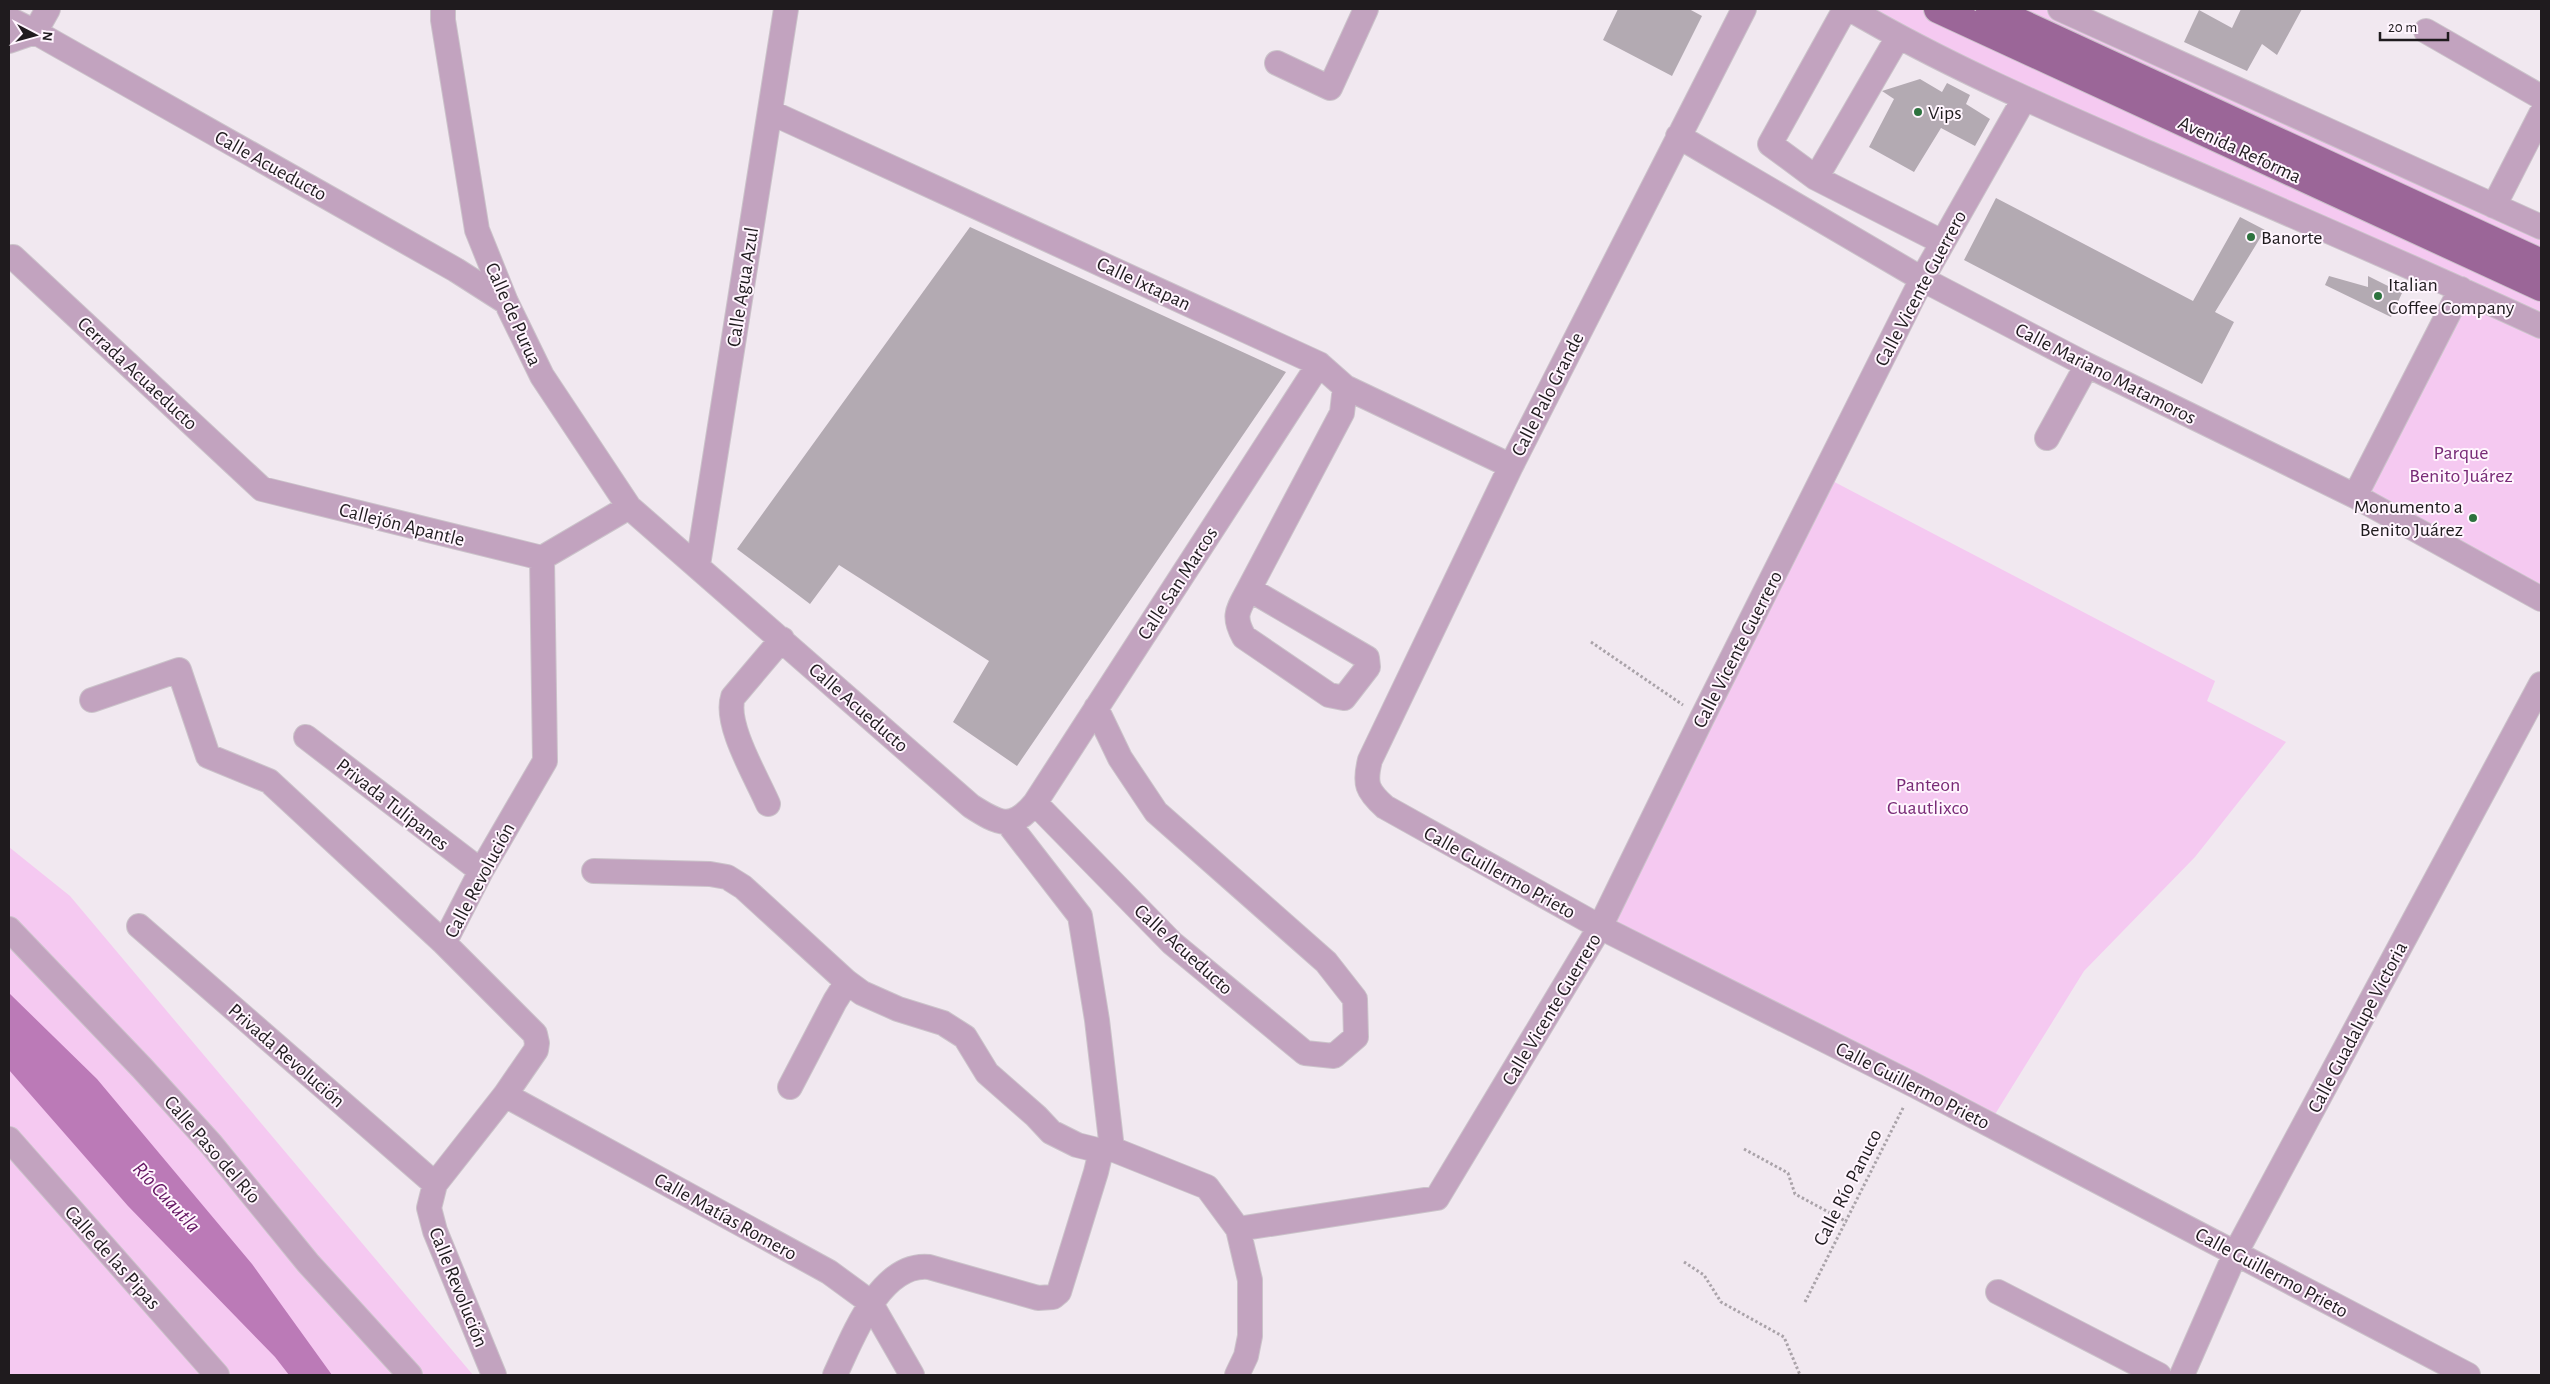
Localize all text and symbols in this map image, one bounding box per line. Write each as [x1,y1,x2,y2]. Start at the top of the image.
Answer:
north arrow [10,10,60,60]
scale bar [2380,10,2448,42]
text: 20 m [2388,20,2417,35]
text: N [39,31,54,42]
place label: Vips [1928,103,1962,123]
marker: Vips [1912,106,1924,118]
street label: Avenida Reforma [2175,113,2304,187]
street label: Calle Acueducto [211,127,330,205]
street label: Calle Vicente Guerrero [1871,207,1970,370]
street label: Calle Agua Azul [724,226,762,348]
place label: Banorte [2261,228,2323,248]
marker: Banorte [2245,231,2257,243]
street label: Calle Ixtapan [1093,253,1194,314]
street label: Calle de Purua [481,260,545,369]
place label: Italian Coffee Company [2388,275,2515,318]
marker: Italian Coffee Company [2372,290,2384,302]
street label: Cerrada Acuaeducto [74,313,201,434]
street label: Calle Mariano Matamoros [2012,320,2199,428]
street label: Calle Palo Grande [1508,329,1588,460]
park label: Parque Benito Juárez [2409,443,2513,486]
place label: Monumento a Benito Juárez [2354,497,2463,540]
street label: Callejón Apantle [337,500,467,550]
marker: Monumento a Benito Juárez [2467,512,2479,524]
street label: Calle San Marcos [1134,524,1222,643]
street label: Calle Vicente Guerrero [1690,568,1786,731]
street label: Calle Acueducto [805,659,912,756]
street label: Privada Tulipanes [333,755,452,855]
park label: Panteon Cuautlixco [1887,775,1969,818]
street label: Calle Revolución [441,820,519,941]
street label: Calle Guillermo Prieto [1420,823,1579,923]
street label: Calle Acueducto [1130,901,1236,999]
street label: Calle Vicente Guerrero [1499,930,1605,1089]
street label: Calle Guadalupe Victoria [2304,939,2411,1116]
street label: Privada Revolución [224,1000,348,1111]
street label: Calle Guillermo Prieto [1832,1038,1993,1133]
street label: Calle Paso del Río [160,1092,264,1207]
street label: Calle Río Panuco [1810,1126,1886,1249]
water label: Río Cuautla [129,1158,204,1237]
street label: Calle Matías Romero [651,1169,800,1264]
street label: Calle de las Pipas [61,1202,164,1313]
street label: Calle Guillermo Prieto [2192,1224,2351,1322]
street label: Calle Revolución [425,1225,491,1350]

